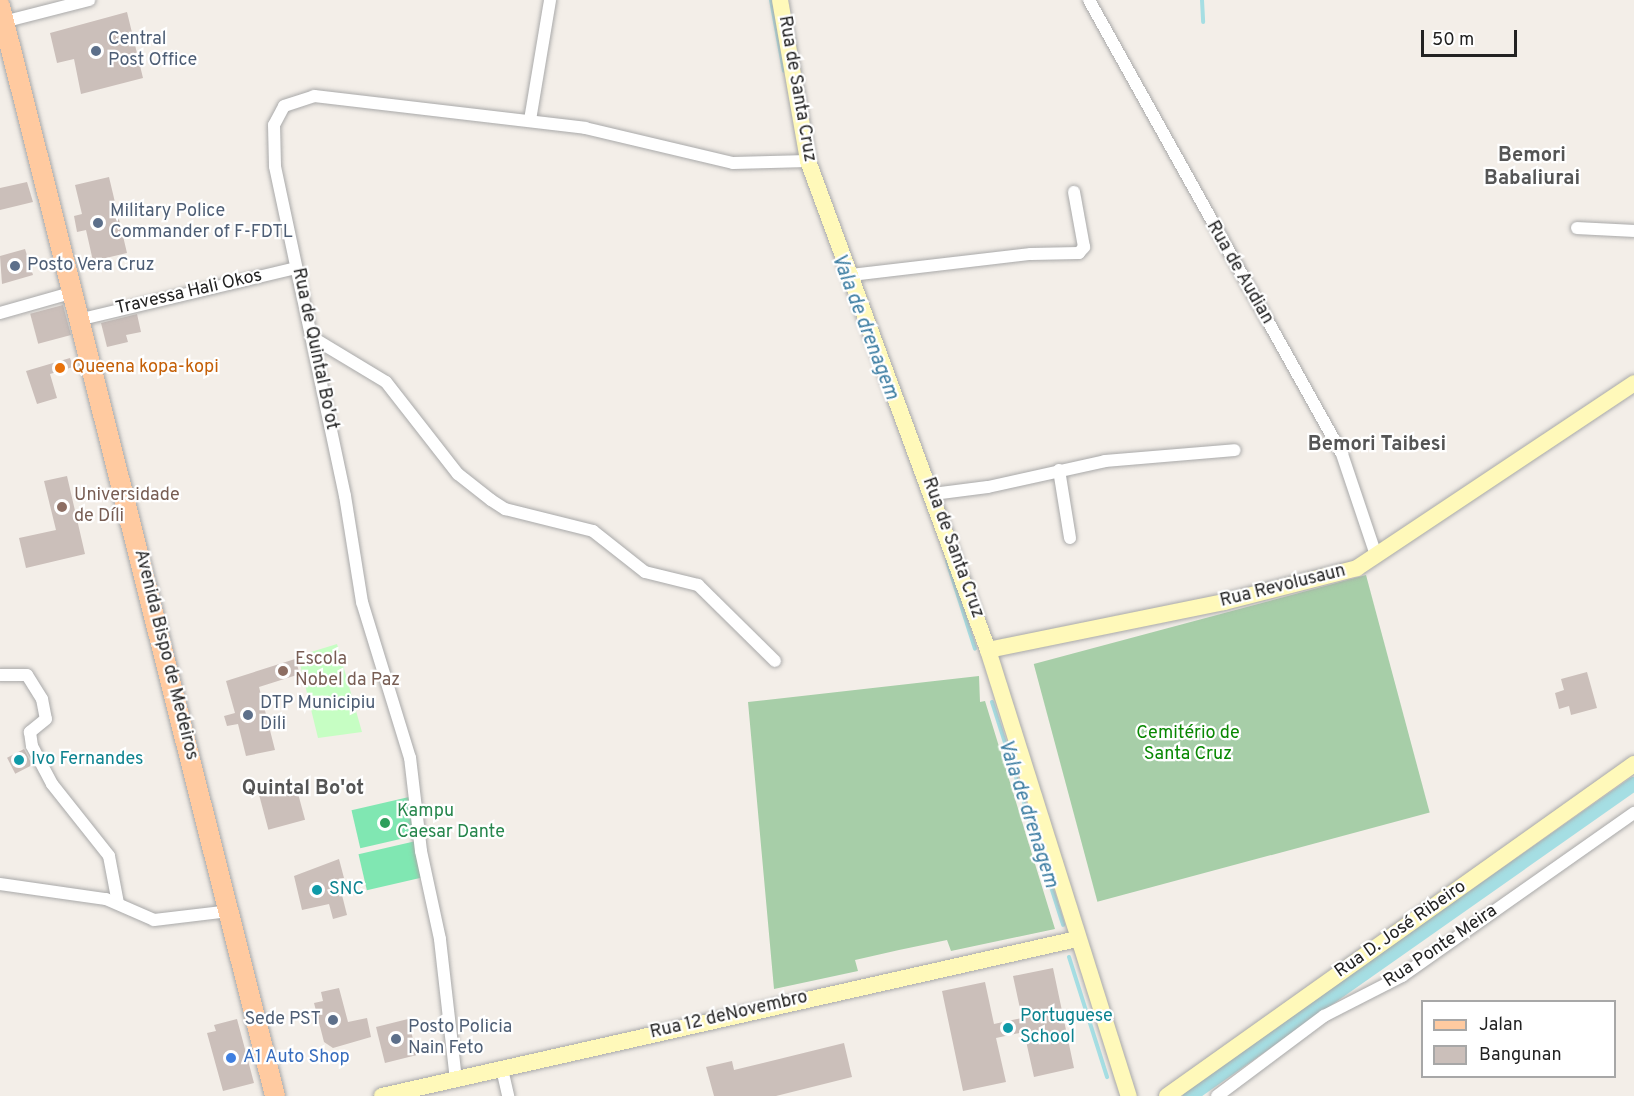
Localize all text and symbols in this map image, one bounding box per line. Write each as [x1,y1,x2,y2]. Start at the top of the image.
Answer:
street label: Rua de Santa Cruz [773,14,819,164]
scale bar [1424,18,1520,56]
text: 50 m [1432,29,1474,52]
place label: Central Post Office [108,30,197,72]
marker: Central Post Office [89,44,103,58]
district label: Bemori Babaliurai [1484,144,1580,191]
place label: Military Police Commander of F-FDTL [110,202,293,244]
marker: Military Police Commander of F-FDTL [91,216,105,230]
street label: Rua de Audian [1201,217,1277,329]
water label: Vala de drenagem [825,251,903,403]
place label: Posto Vera Cruz [27,255,155,277]
marker: Posto Vera Cruz [8,259,22,273]
street label: Travessa Hali Okos [114,266,264,320]
street label: Rua de Quintal Bo'ot [286,266,342,432]
place label: Queena kopa-kopi [72,357,219,379]
marker: Queena kopa-kopi [53,361,67,375]
district label: Bemori Taibesi [1308,433,1446,457]
street label: Rua de Santa Cruz [917,475,987,621]
place label: Universidade de Díli [74,486,180,528]
marker: Universidade de Díli [55,500,69,514]
street label: Avenida Bispo de Medeiros [128,548,202,762]
street label: Rua Revolusaun [1218,561,1348,613]
place label: Escola Nobel da Paz [295,650,400,692]
marker: Escola Nobel da Paz [276,664,290,678]
place label: DTP Municipiu Dili [260,694,375,736]
marker: DTP Municipiu Dili [241,708,255,722]
park label: Cemitério de Santa Cruz [1136,724,1240,766]
water label: Vala de drenagem [992,737,1062,891]
place label: Ivo Fernandes [31,749,143,771]
marker: Ivo Fernandes [12,753,26,767]
district label: Quintal Bo'ot [242,777,364,801]
place label: Kampu Caesar Dante [397,802,505,844]
marker: Kampu Caesar Dante [378,816,392,830]
street label: Rua D. José Ribeiro [1331,877,1471,983]
place label: SNC [329,879,364,901]
marker: SNC [310,883,324,897]
street label: Rua Ponte Meira [1380,901,1502,993]
street label: Rua 12 deNovembro [648,987,810,1045]
legend [1421,1000,1616,1078]
place label: Portuguese School [1020,1007,1113,1050]
place label: Sede PST [245,1009,321,1031]
marker: Sede PST [326,1013,340,1027]
text: Jalan [1479,1014,1523,1037]
place label: Posto Policia Nain Feto [408,1018,512,1060]
marker: Portuguese School [1001,1021,1015,1035]
marker: Posto Policia Nain Feto [389,1032,403,1046]
text: Bangunan [1479,1044,1562,1067]
place label: A1 Auto Shop [243,1047,350,1069]
marker: A1 Auto Shop [224,1051,238,1065]

